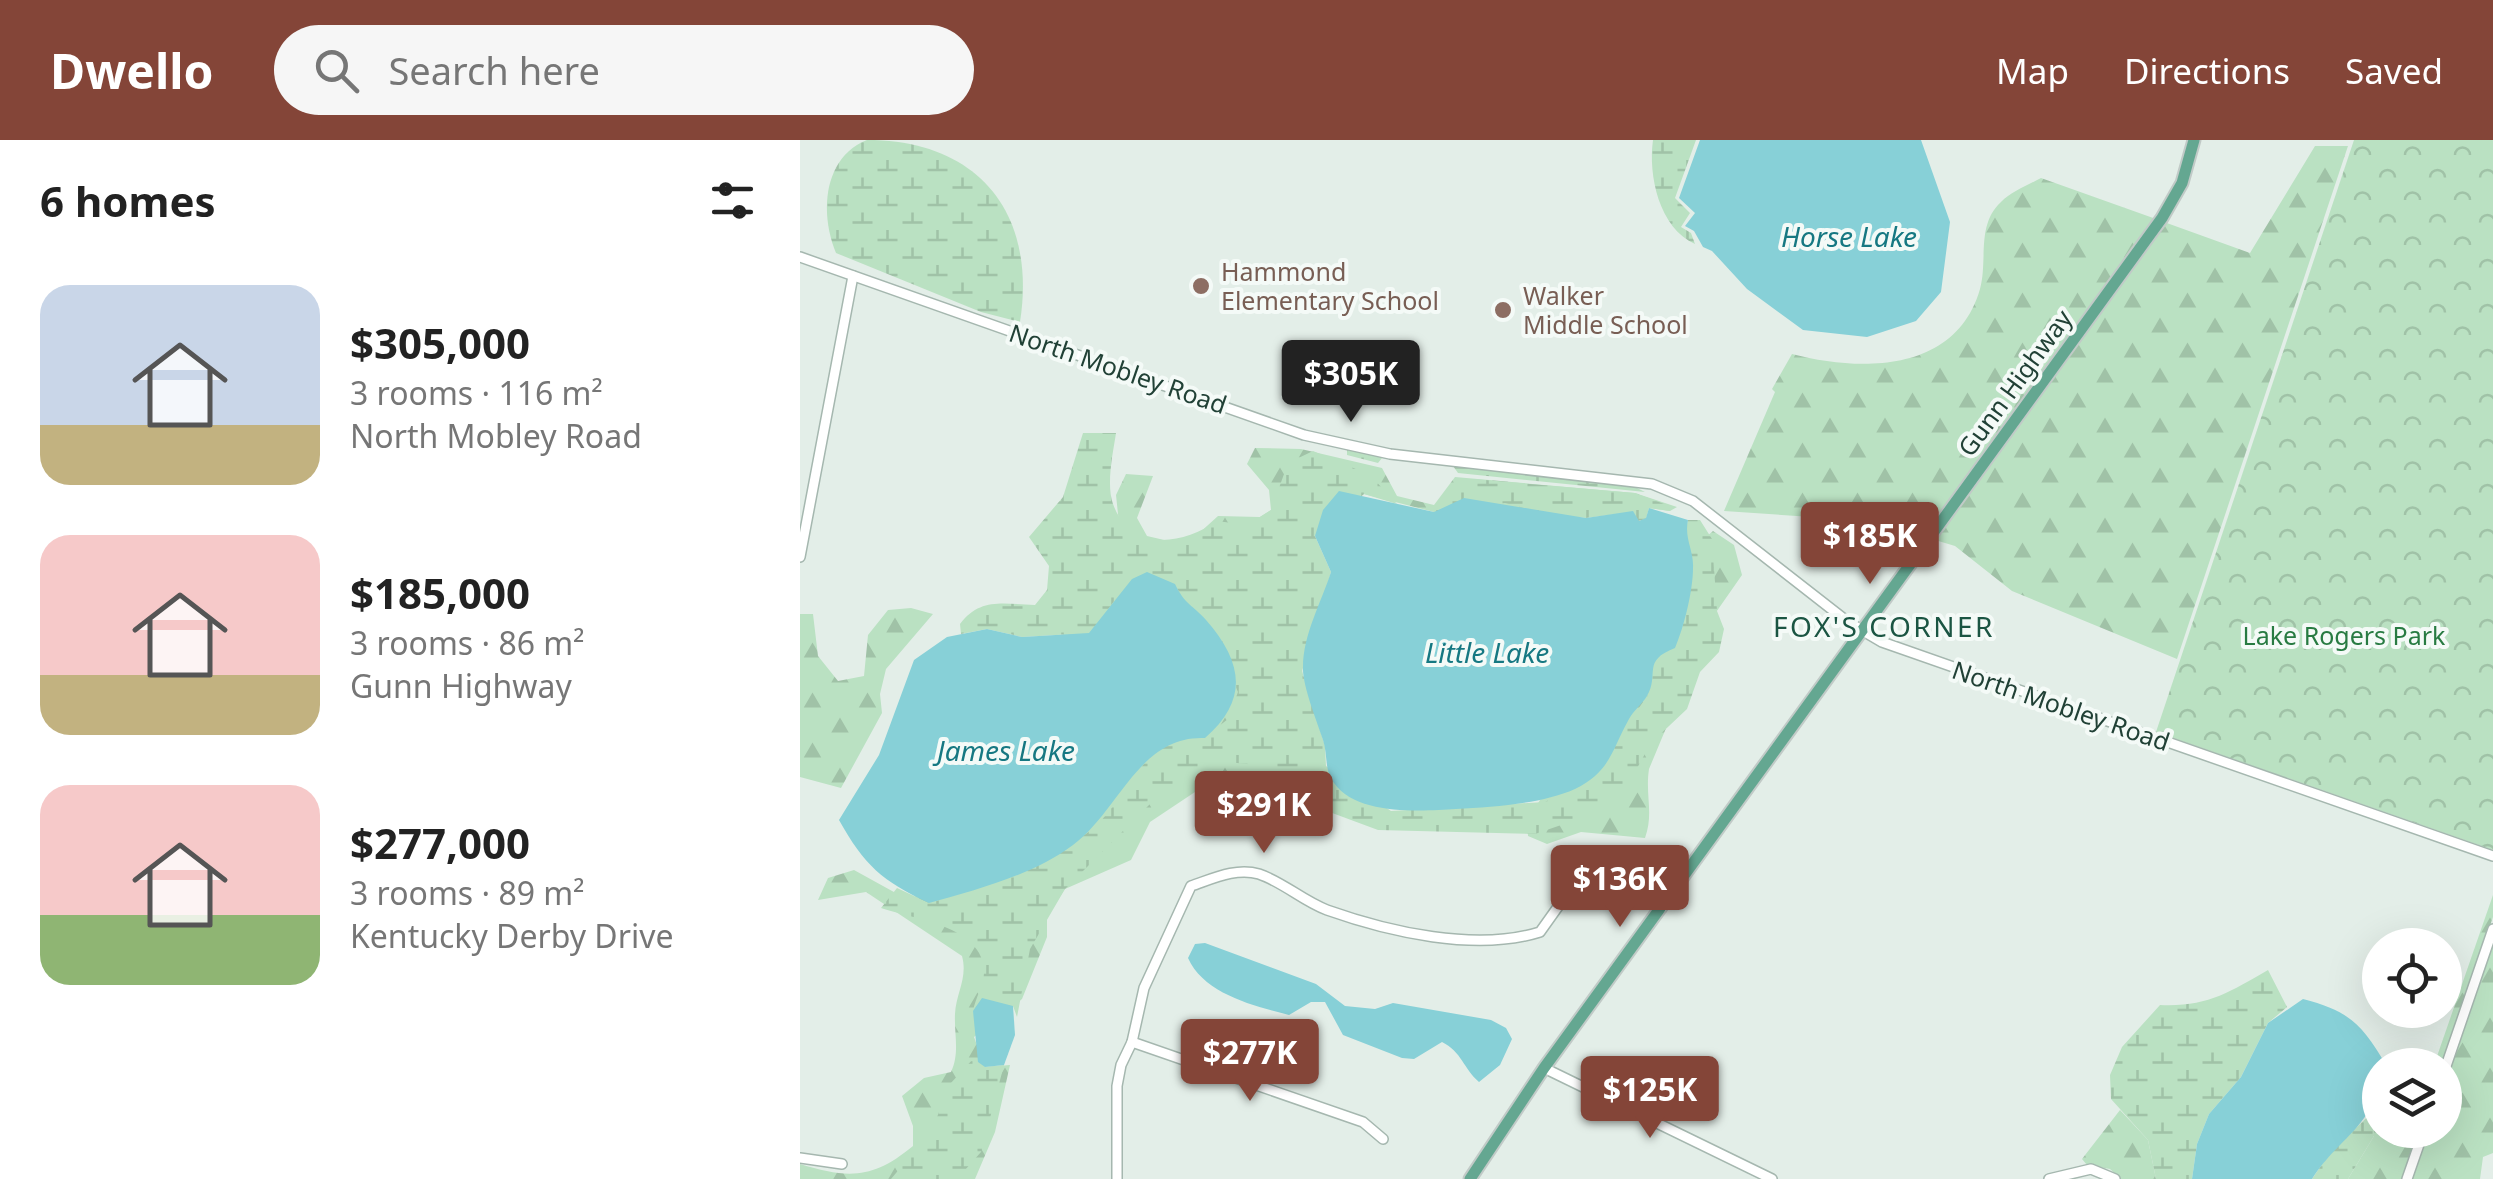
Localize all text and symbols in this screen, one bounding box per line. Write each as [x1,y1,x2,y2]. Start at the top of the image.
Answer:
search box [274,25,974,115]
text: Dwello [50,38,214,103]
icon: search [309,43,364,98]
text: Search here [389,44,600,96]
text: Map [1996,47,2069,94]
text: Directions [2124,47,2290,94]
text: Saved [2345,47,2443,94]
text: 6 homes [40,172,216,229]
icon: filters [705,173,760,228]
water label: Horse Lake [1781,217,1917,255]
place label: Hammond Elementary School [1221,254,1439,317]
marker: Hammond Elementary School [1190,275,1212,297]
place label: Walker Middle School [1523,278,1688,341]
marker: Walker Middle School [1492,299,1514,321]
street label: Gunn Highway [1950,302,2079,462]
text: $305,000 [350,314,530,371]
street label: North Mobley Road [1005,315,1232,421]
icon: home [120,325,240,445]
pin: $305K [1281,340,1421,425]
text: $305K [1304,351,1398,394]
text: 3 rooms · 116 m² [350,371,603,414]
text: North Mobley Road [350,414,642,457]
pin: $185K [1800,502,1940,587]
text: $185K [1823,513,1917,556]
text: $185,000 [350,564,530,621]
icon: home [120,575,240,695]
district label: FOX'S CORNER [1773,607,1995,645]
park label: Lake Rogers Park [2243,618,2446,652]
text: 3 rooms · 86 m² [350,621,584,664]
water label: Little Lake [1425,633,1549,671]
street label: North Mobley Road [1948,652,2175,758]
text: Gunn Highway [350,664,572,707]
water label: James Lake [932,731,1075,769]
pin: $291K [1194,771,1334,856]
text: $291K [1217,782,1311,825]
text: $277,000 [350,814,530,871]
icon: home [120,825,240,945]
pin: $136K [1550,845,1690,930]
text: $136K [1573,856,1667,899]
text: 3 rooms · 89 m² [350,871,584,914]
text: Kentucky Derby Drive [350,914,674,957]
map controls [2362,928,2462,1148]
button: locate [2362,928,2462,1028]
pin: $277K [1180,1019,1320,1104]
text: $277K [1203,1030,1297,1073]
button: layers [2362,1048,2462,1148]
pin: $125K [1580,1056,1720,1141]
text: $125K [1603,1067,1697,1110]

